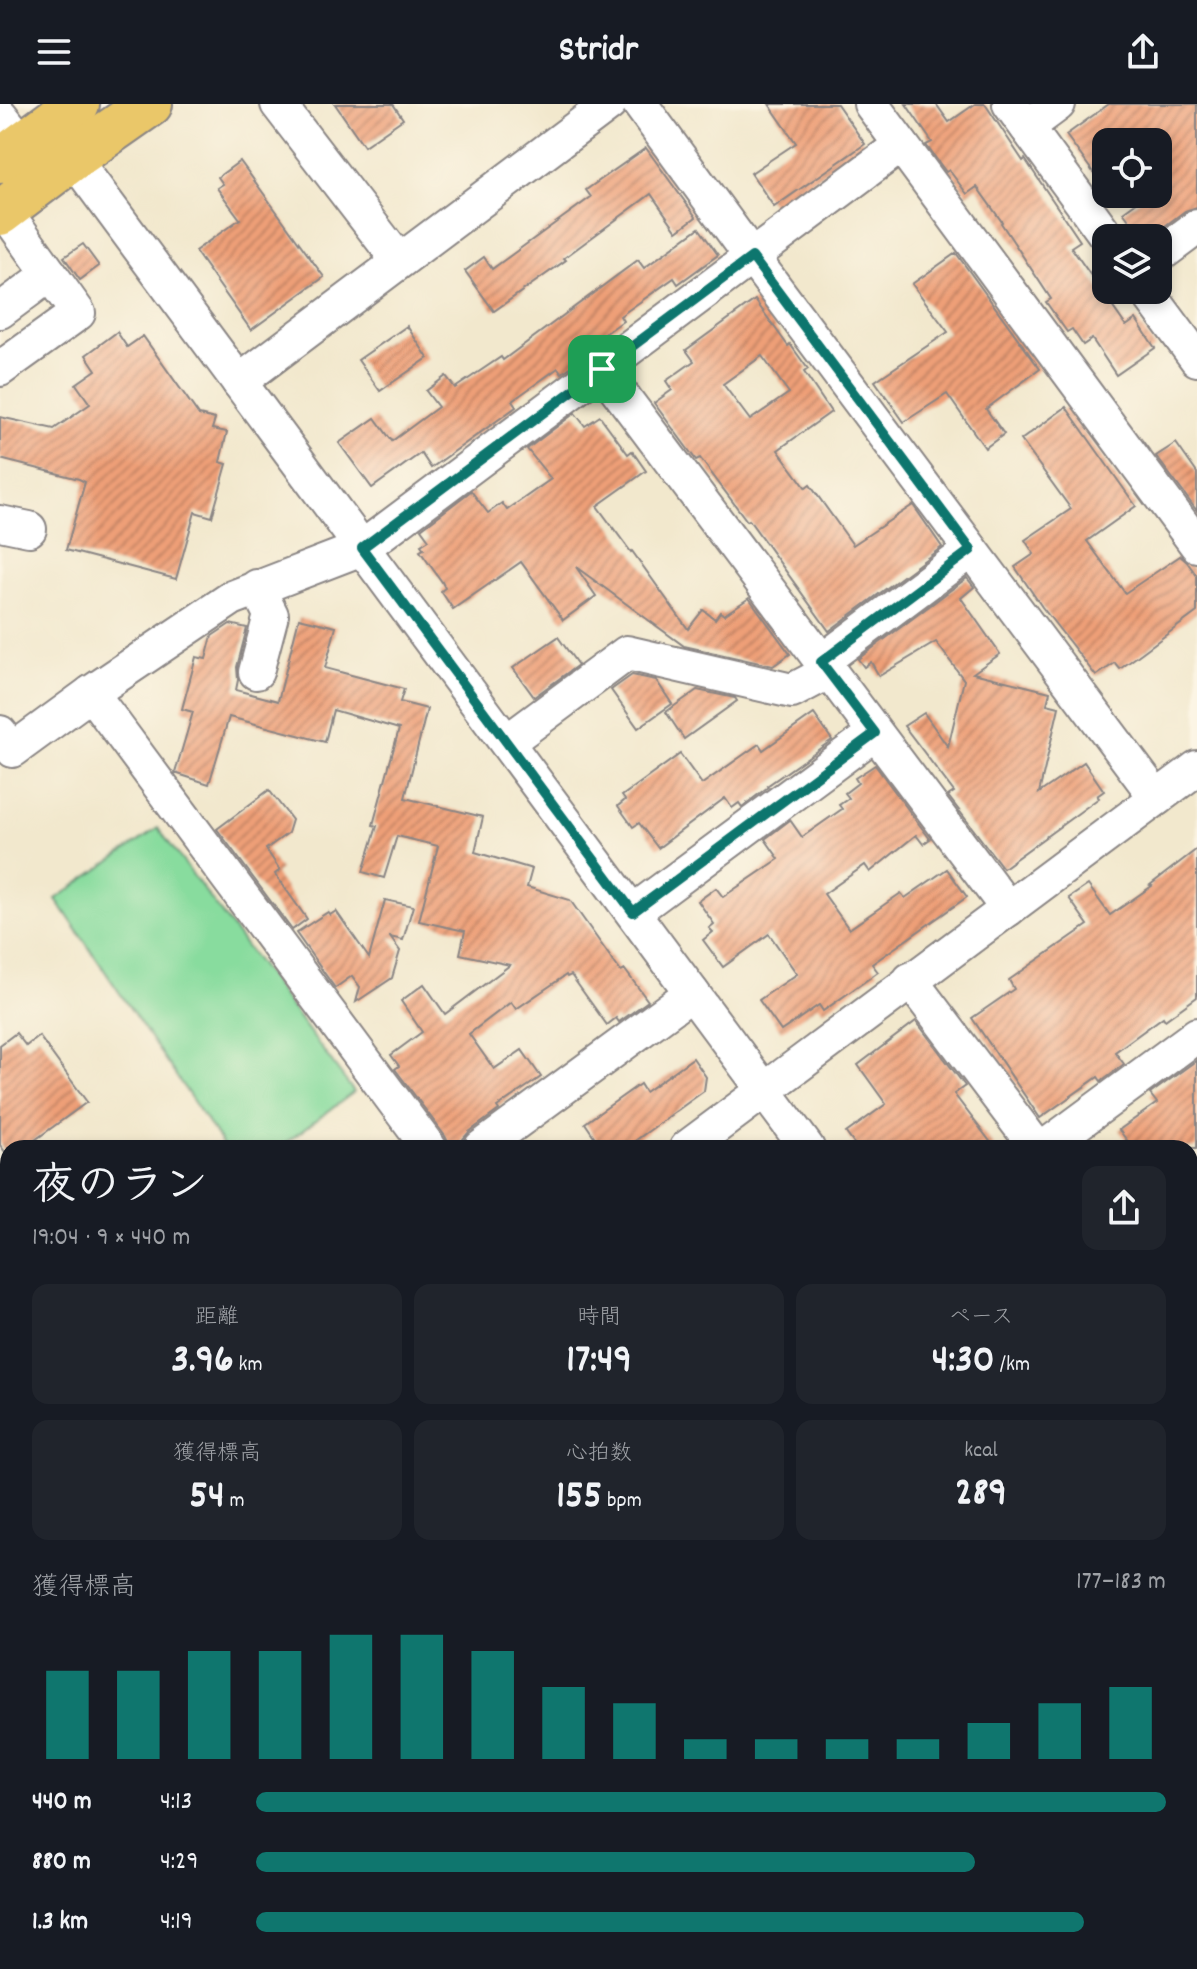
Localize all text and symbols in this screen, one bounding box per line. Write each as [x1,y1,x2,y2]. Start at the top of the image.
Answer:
text: Stridr [559,26,638,78]
icon: menu [32,30,76,74]
icon: share [1121,30,1165,74]
map controls [1092,128,1172,304]
button: locate [1092,128,1172,208]
button: layers [1092,224,1172,304]
pin [568,335,636,403]
icon: arrive [580,347,624,391]
text: 夜のラン [32,1158,208,1221]
button: share [1082,1166,1166,1250]
text: 19:04 · 9 × 440 m [32,1220,190,1257]
text: 距離 [195,1303,239,1334]
text: 時間 [577,1303,621,1334]
text: ペース [949,1303,1013,1334]
text: 3.96 [171,1334,234,1391]
text: 17:49 [566,1334,632,1391]
text: 4:30 [932,1334,995,1391]
text: km [234,1350,263,1381]
text: /km [995,1350,1030,1381]
text: kcal [964,1436,998,1467]
text: 獲得標高 [173,1439,261,1470]
text: 心拍数 [566,1439,632,1470]
text: 289 [955,1467,1007,1524]
text: 54 [189,1470,224,1527]
text: 155 [556,1470,602,1527]
text: m [224,1486,245,1517]
text: bpm [602,1486,642,1517]
text: 177–183 m [1076,1564,1166,1601]
text: 獲得標高 [32,1570,136,1607]
text: 440 m [32,1784,92,1821]
text: 4:13 [160,1784,192,1821]
text: 880 m [32,1844,91,1881]
text: 4:29 [160,1844,198,1881]
text: 1.3 km [32,1904,88,1941]
text: 4:19 [160,1904,193,1941]

